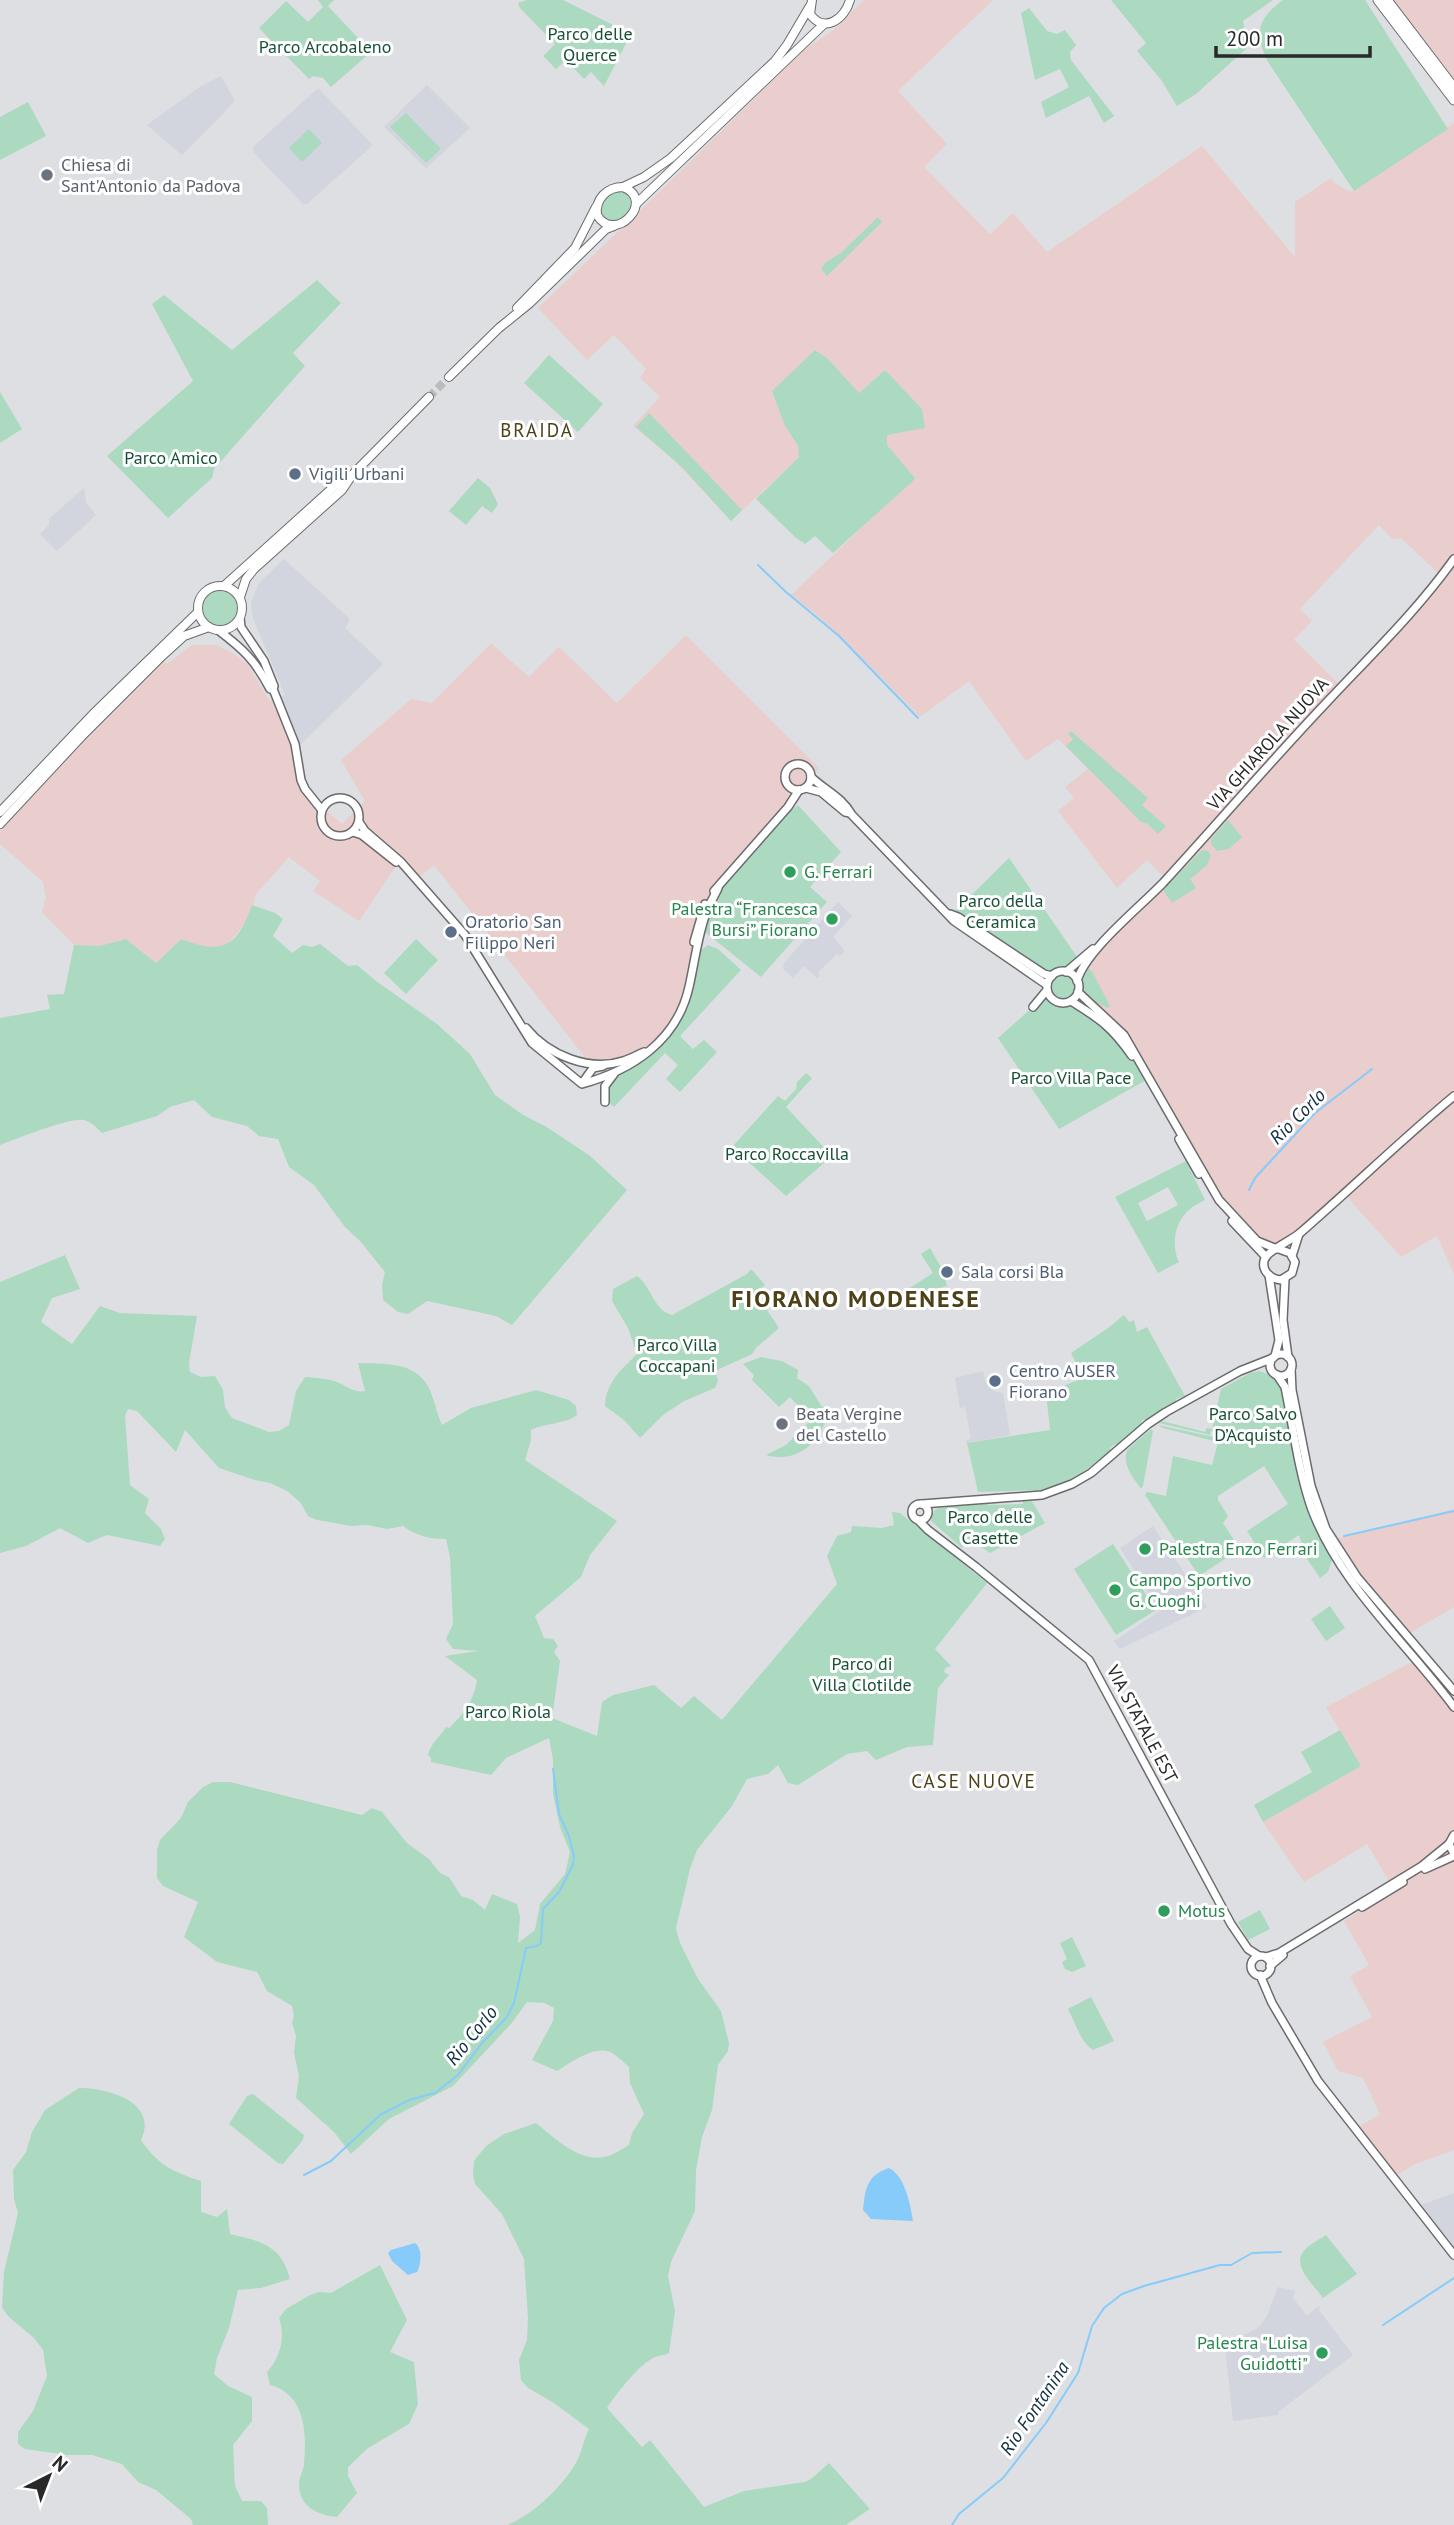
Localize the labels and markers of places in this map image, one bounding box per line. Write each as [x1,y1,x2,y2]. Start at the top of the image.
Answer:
place label: Chiesa di Sant'Antonio da Padova [61,153,241,197]
marker: Chiesa di Sant'Antonio da Padova [39,167,55,183]
place label: Vigili Urbani [308,462,405,485]
marker: Vigili Urbani [287,466,303,482]
place label: G. Ferrari [804,860,873,883]
marker: G. Ferrari [782,864,798,880]
place label: Palestra “Francesca Bursi” Fiorano [671,897,818,941]
place label: Oratorio San Filippo Neri [465,910,562,954]
marker: Palestra “Francesca Bursi” Fiorano [824,911,840,927]
marker: Oratorio San Filippo Neri [443,924,459,940]
place label: Sala corsi Bla [961,1260,1064,1283]
marker: Sala corsi Bla [939,1264,955,1280]
place label: Centro AUSER Fiorano [1009,1359,1116,1403]
marker: Centro AUSER Fiorano [987,1373,1003,1389]
place label: Beata Vergine del Castello [796,1402,902,1446]
marker: Beata Vergine del Castello [774,1416,790,1432]
place label: Palestra Enzo Ferrari [1159,1537,1318,1560]
marker: Palestra Enzo Ferrari [1137,1541,1153,1557]
place label: Campo Sportivo G. Cuoghi [1129,1568,1251,1612]
marker: Campo Sportivo G. Cuoghi [1107,1582,1123,1598]
place label: Motus [1178,1899,1225,1922]
marker: Motus [1156,1903,1172,1919]
place label: Palestra "Luisa Guidotti" [1197,2331,1308,2375]
marker: Palestra "Luisa Guidotti" [1314,2345,1330,2361]

